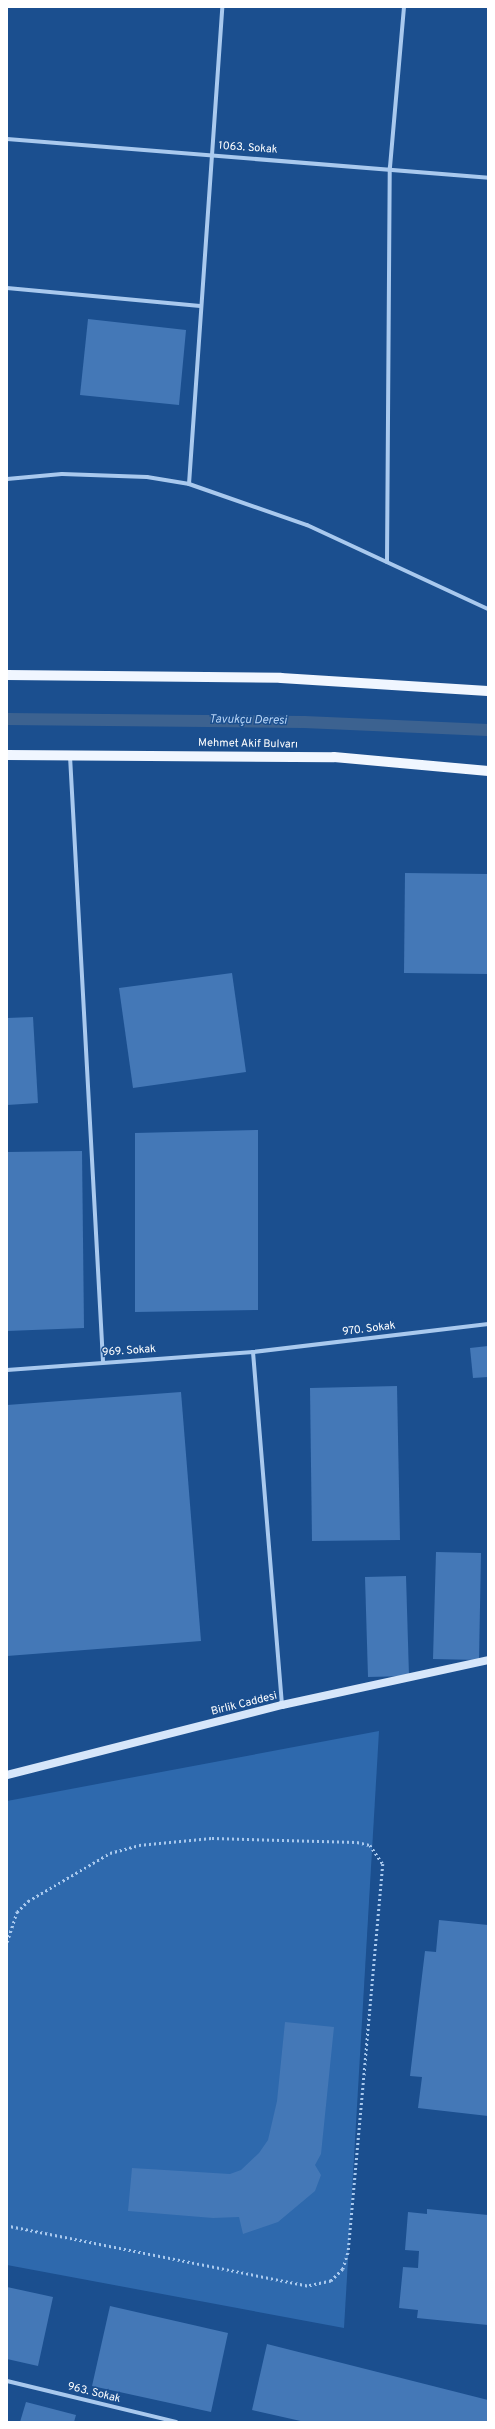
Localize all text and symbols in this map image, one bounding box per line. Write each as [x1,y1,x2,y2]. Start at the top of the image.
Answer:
street label: 1063. Sokak [218,139,278,157]
water label: Tavukçu Deresi [209,713,287,729]
street label: Mehmet Akif Bulvarı [198,737,298,751]
street label: 970. Sokak [342,1319,396,1339]
street label: 969. Sokak [102,1343,156,1359]
street label: Birlik Caddesi [210,1689,278,1719]
street label: 963. Sokak [66,2380,122,2406]

